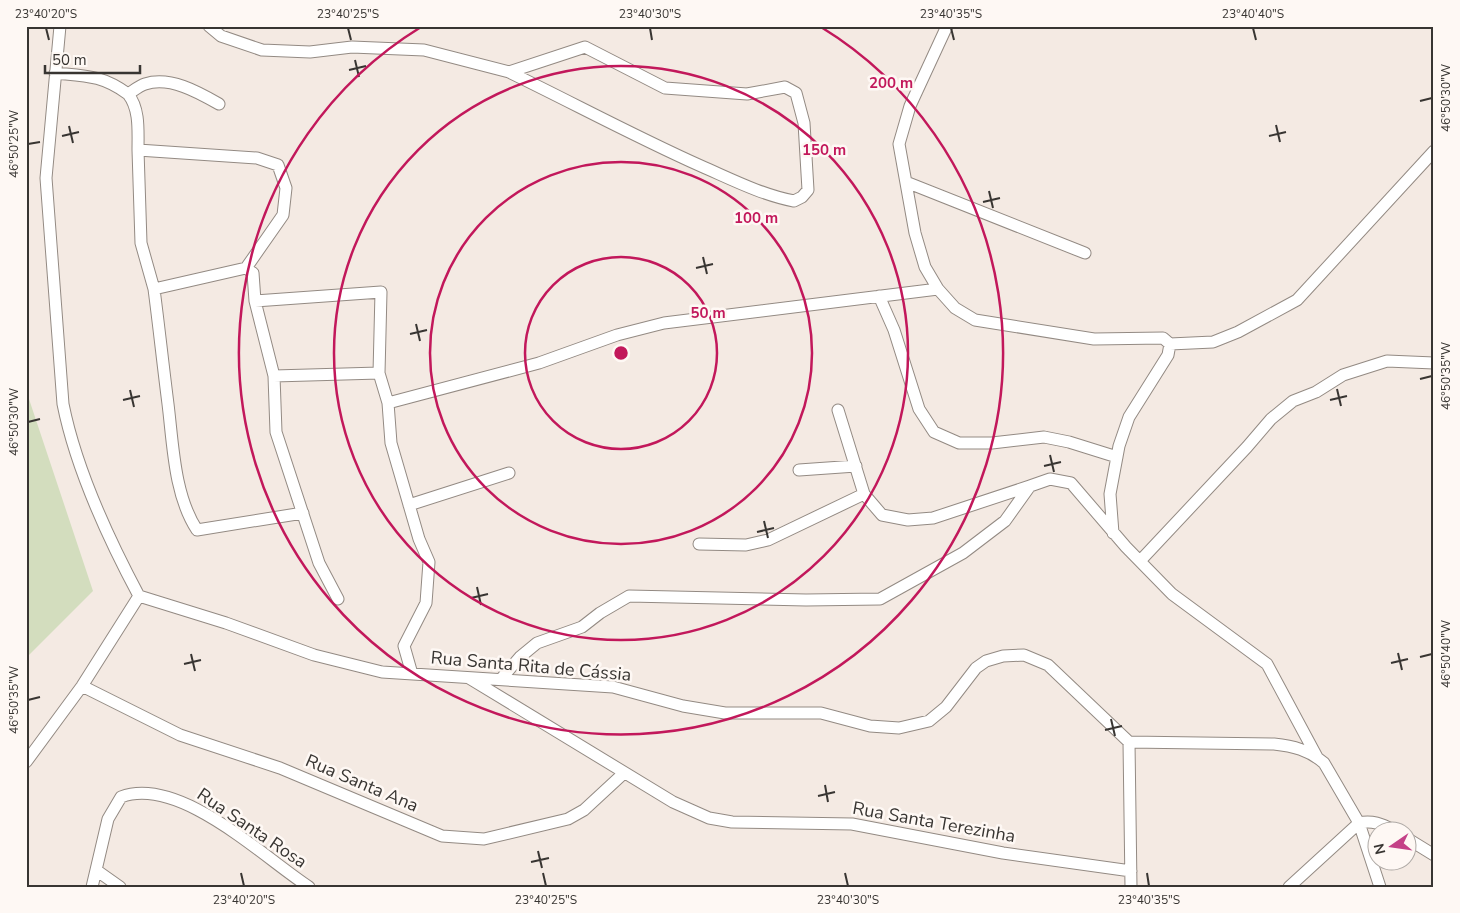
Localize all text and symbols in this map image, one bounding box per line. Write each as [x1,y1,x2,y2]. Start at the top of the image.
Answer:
text: 23°40'20"S [15,6,77,22]
text: 23°40'25"S [317,6,379,22]
text: 23°40'30"S [619,6,681,22]
text: 23°40'35"S [920,6,982,22]
text: 23°40'40"S [1222,6,1284,22]
scale bar [45,42,140,74]
text: 50 m [52,50,87,70]
text: 46°50'30"W [1438,64,1454,132]
text: 200 m [869,73,913,93]
text: 46°50'25"W [6,110,22,178]
text: 150 m [802,140,846,160]
text: 100 m [734,208,778,228]
text: 50 m [690,303,726,323]
text: 46°50'35"W [1438,342,1454,410]
centre of rings [612,344,630,362]
text: 46°50'30"W [6,388,22,456]
text: 46°50'40"W [1438,620,1454,688]
street label: Rua Santa Rita de Cássia [430,645,632,687]
text: 46°50'35"W [6,666,22,734]
street label: Rua Santa Ana [302,748,422,818]
street label: Rua Santa Rosa [192,782,312,874]
street label: Rua Santa Terezinha [851,796,1017,848]
north arrow [1368,820,1418,870]
text: N [1369,842,1390,856]
text: 23°40'20"S [213,892,275,908]
text: 23°40'25"S [515,892,577,908]
text: 23°40'30"S [817,892,879,908]
text: 23°40'35"S [1118,892,1180,908]

